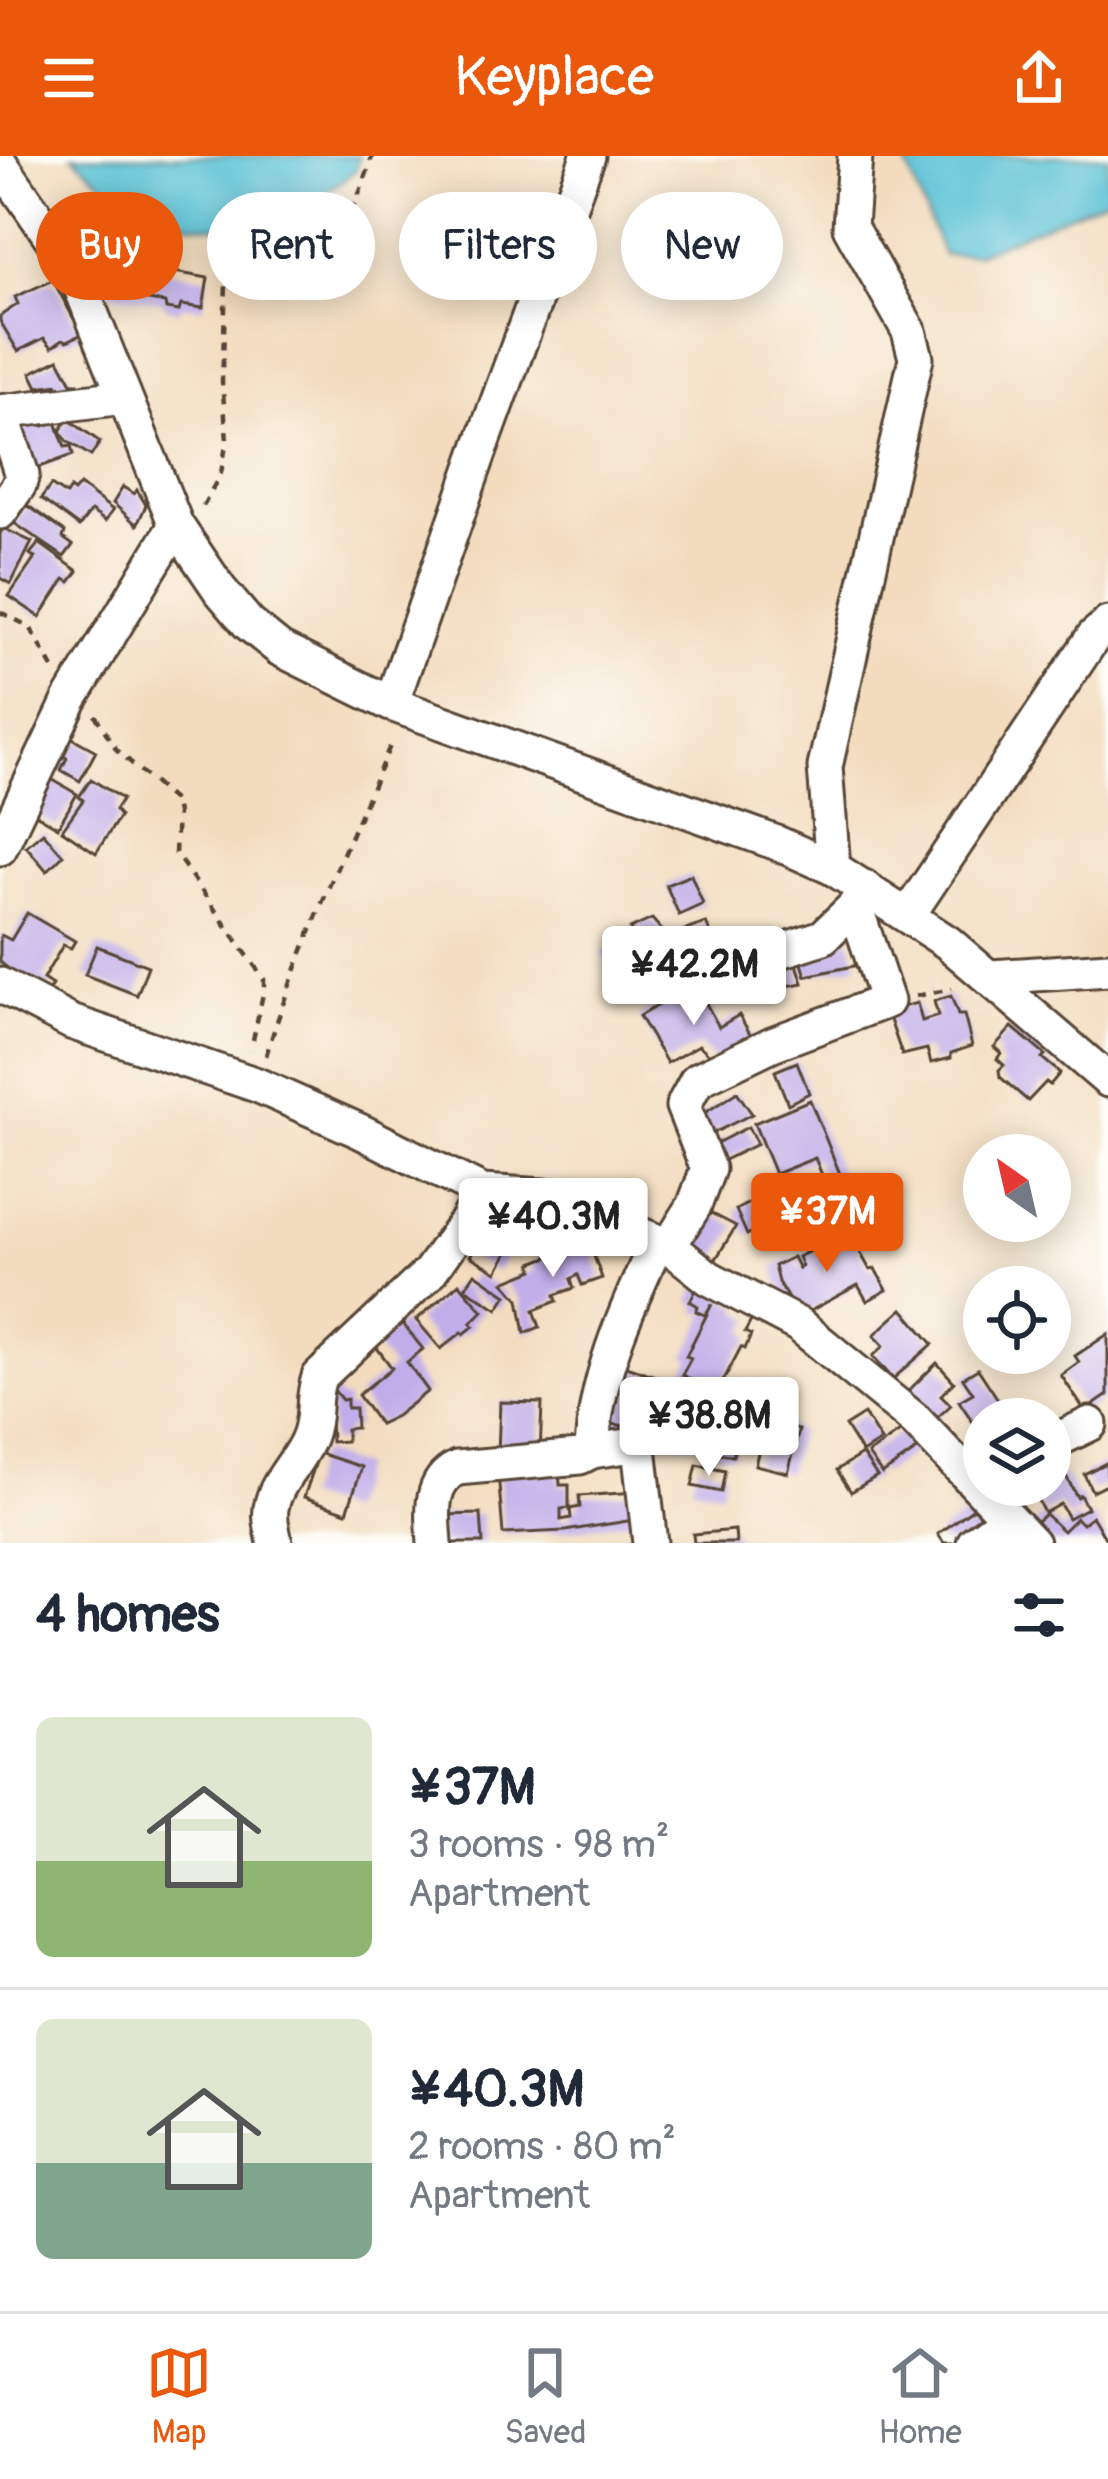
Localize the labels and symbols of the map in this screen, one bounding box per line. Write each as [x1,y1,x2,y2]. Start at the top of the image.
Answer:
pin: ¥42.2M [596,926,792,1028]
north arrow [963,1134,1071,1242]
pin: ¥37M [756,1173,898,1275]
pin: ¥40.3M [455,1178,651,1280]
pin: ¥38.8M [611,1377,807,1479]

